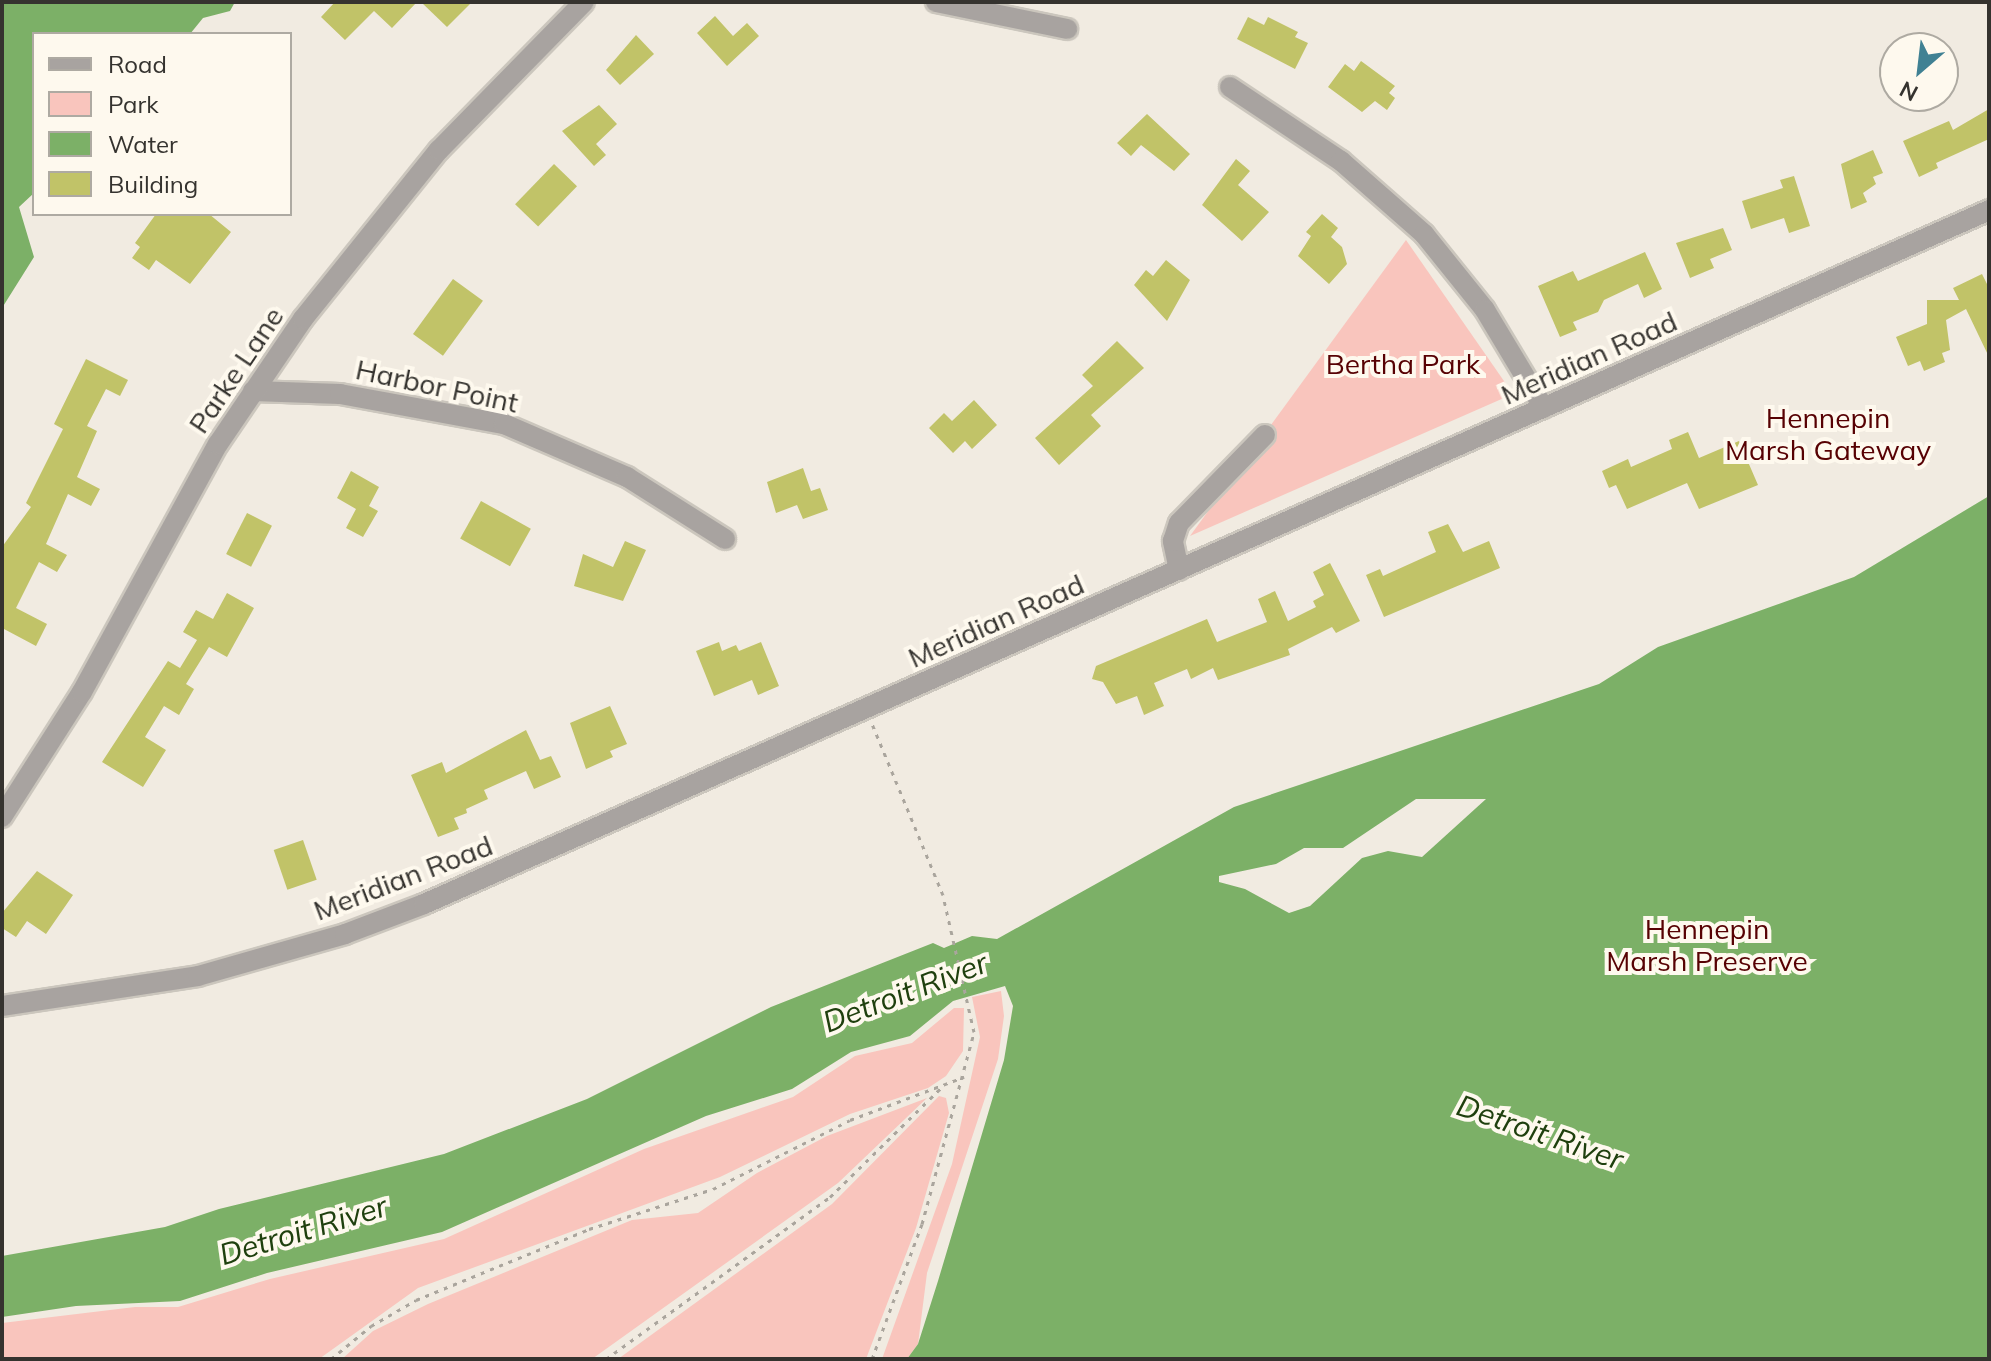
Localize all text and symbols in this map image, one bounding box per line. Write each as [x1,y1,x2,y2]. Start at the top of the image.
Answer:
legend [32,32,292,216]
north arrow [1879,32,1959,112]
text: Road [108,49,167,79]
text: N [1895,75,1923,108]
text: Park [108,89,159,119]
text: Water [108,129,178,159]
text: Building [108,169,198,199]
street label: Parke Lane [182,301,290,439]
street label: Meridian Road [1496,304,1682,412]
park label: Bertha Park [1326,347,1480,381]
street label: Harbor Point [353,352,521,420]
park label: Hennepin Marsh Gateway [1725,401,1931,467]
street label: Meridian Road [903,567,1089,675]
street label: Meridian Road [309,829,497,927]
park label: Hennepin Marsh Preserve [1606,912,1808,978]
water label: Detroit River [818,944,992,1040]
water label: Detroit River [1452,1087,1628,1177]
water label: Detroit River [215,1187,391,1273]

